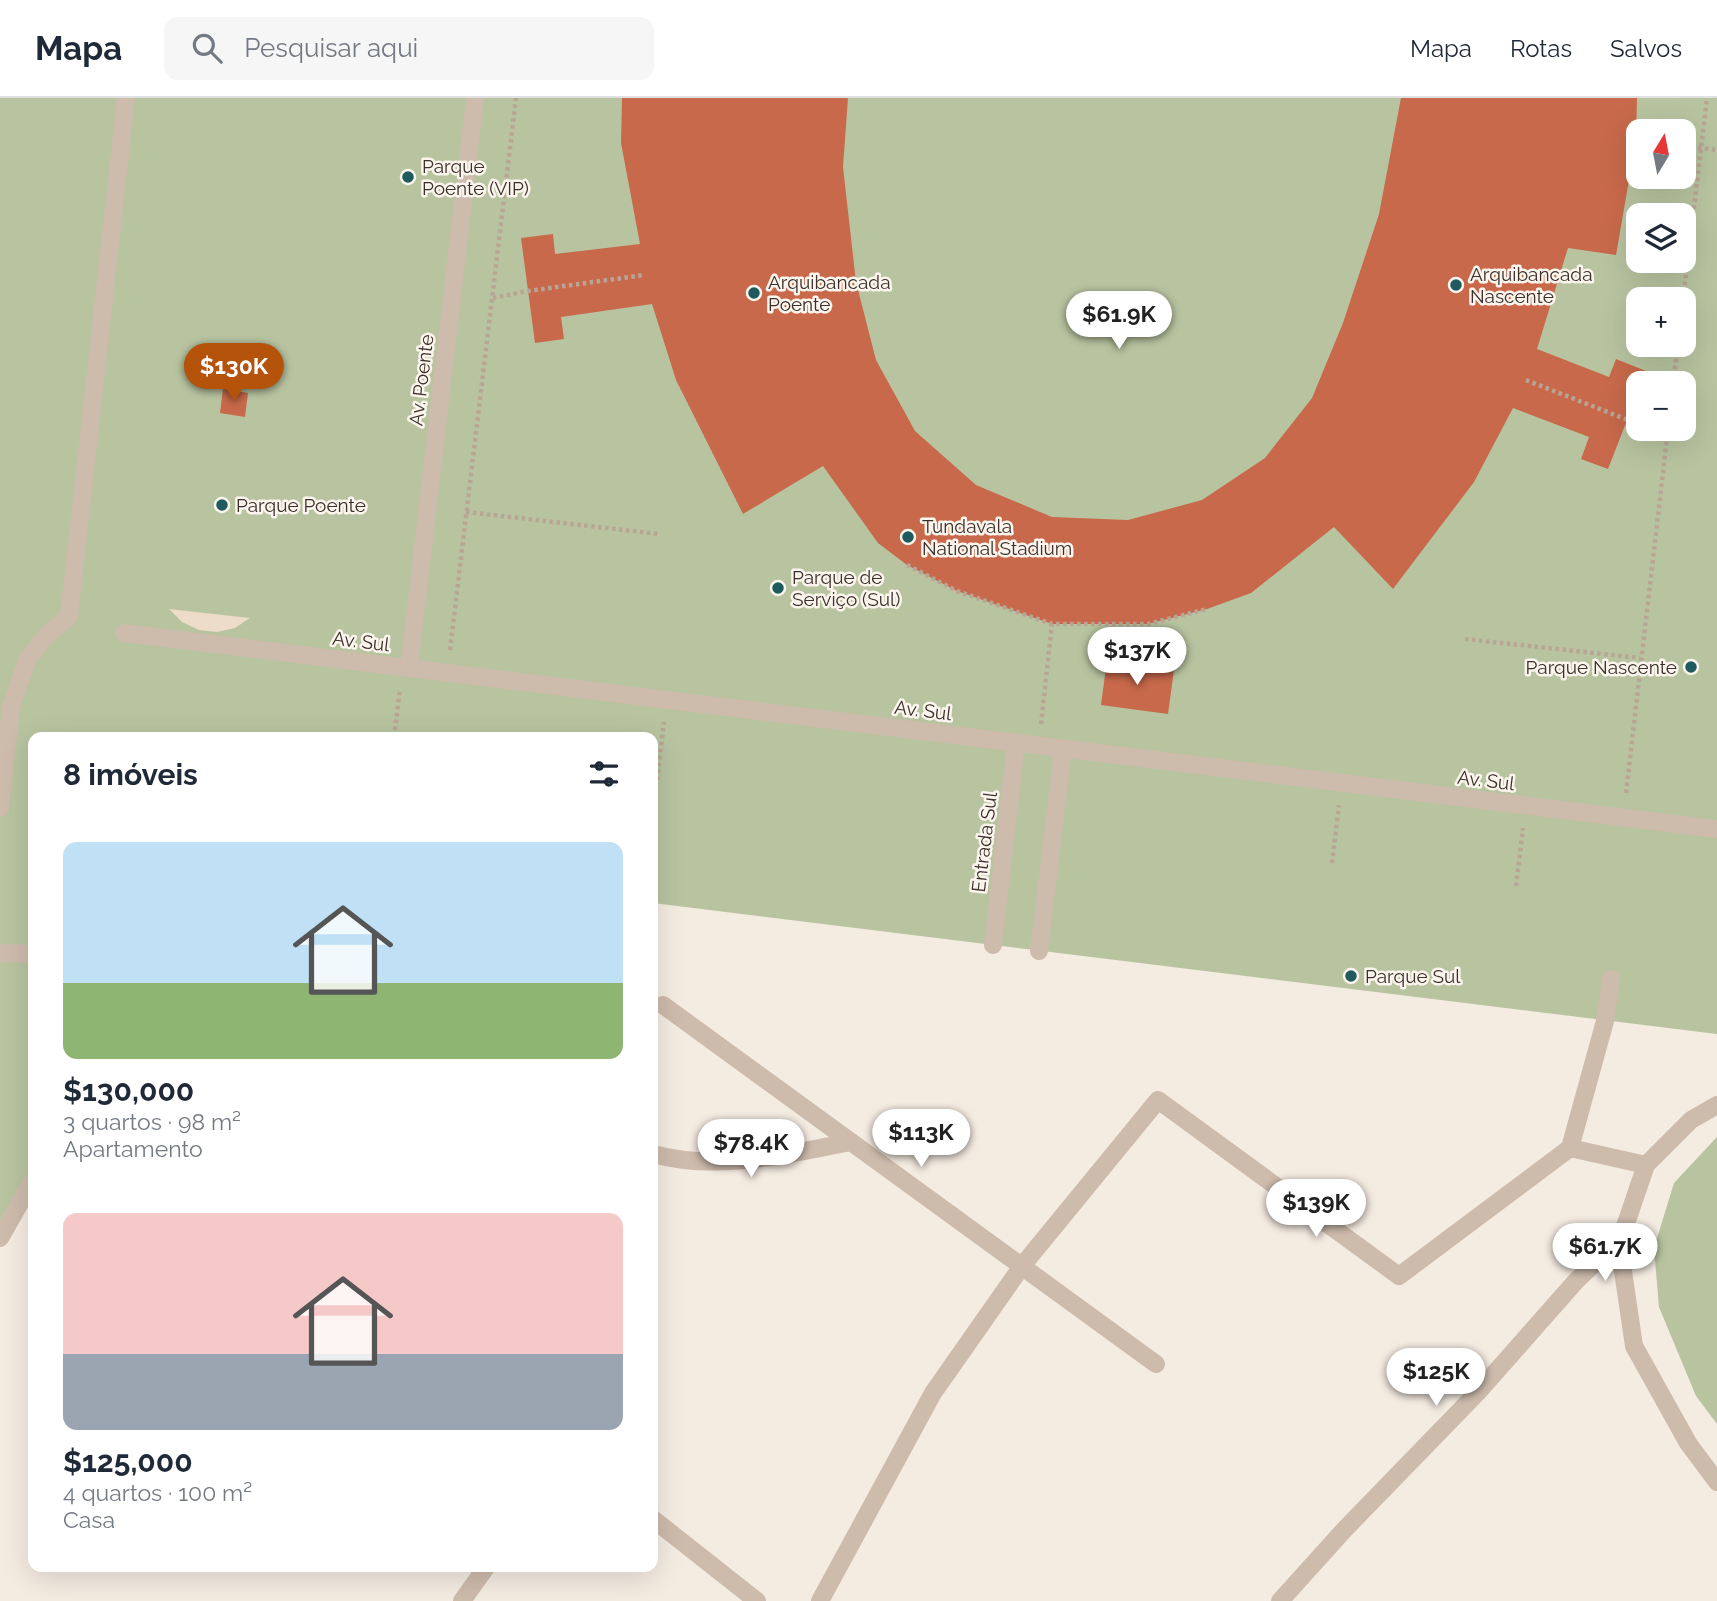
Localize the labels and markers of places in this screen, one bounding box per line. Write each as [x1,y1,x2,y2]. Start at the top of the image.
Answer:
place label: Parque Poente (VIP) [422,155,529,199]
marker: Parque Poente (VIP) [400,169,416,185]
place label: Arquibancada Nascente [1470,263,1593,307]
place label: Arquibancada Poente [768,271,891,315]
marker: Arquibancada Nascente [1448,277,1464,293]
marker: Arquibancada Poente [746,285,762,301]
pin: $61.9K [1062,292,1176,351]
pin: $130K [185,344,283,403]
place label: Parque Poente [236,494,366,516]
marker: Parque Poente [214,497,230,513]
place label: Tundavala National Stadium [922,515,1072,559]
marker: Tundavala National Stadium [900,529,916,545]
place label: Parque de Serviço (Sul) [792,566,900,610]
marker: Parque de Serviço (Sul) [770,580,786,596]
pin: $137K [1088,628,1186,687]
place label: Parque Nascente [1526,656,1677,678]
marker: Parque Nascente [1683,659,1699,675]
place label: Parque Sul [1365,965,1461,987]
marker: Parque Sul [1343,968,1359,984]
pin: $113K [872,1110,970,1169]
pin: $78.4K [694,1119,808,1179]
pin: $139K [1267,1180,1365,1239]
pin: $61.7K [1548,1224,1662,1283]
pin: $125K [1387,1348,1485,1408]

